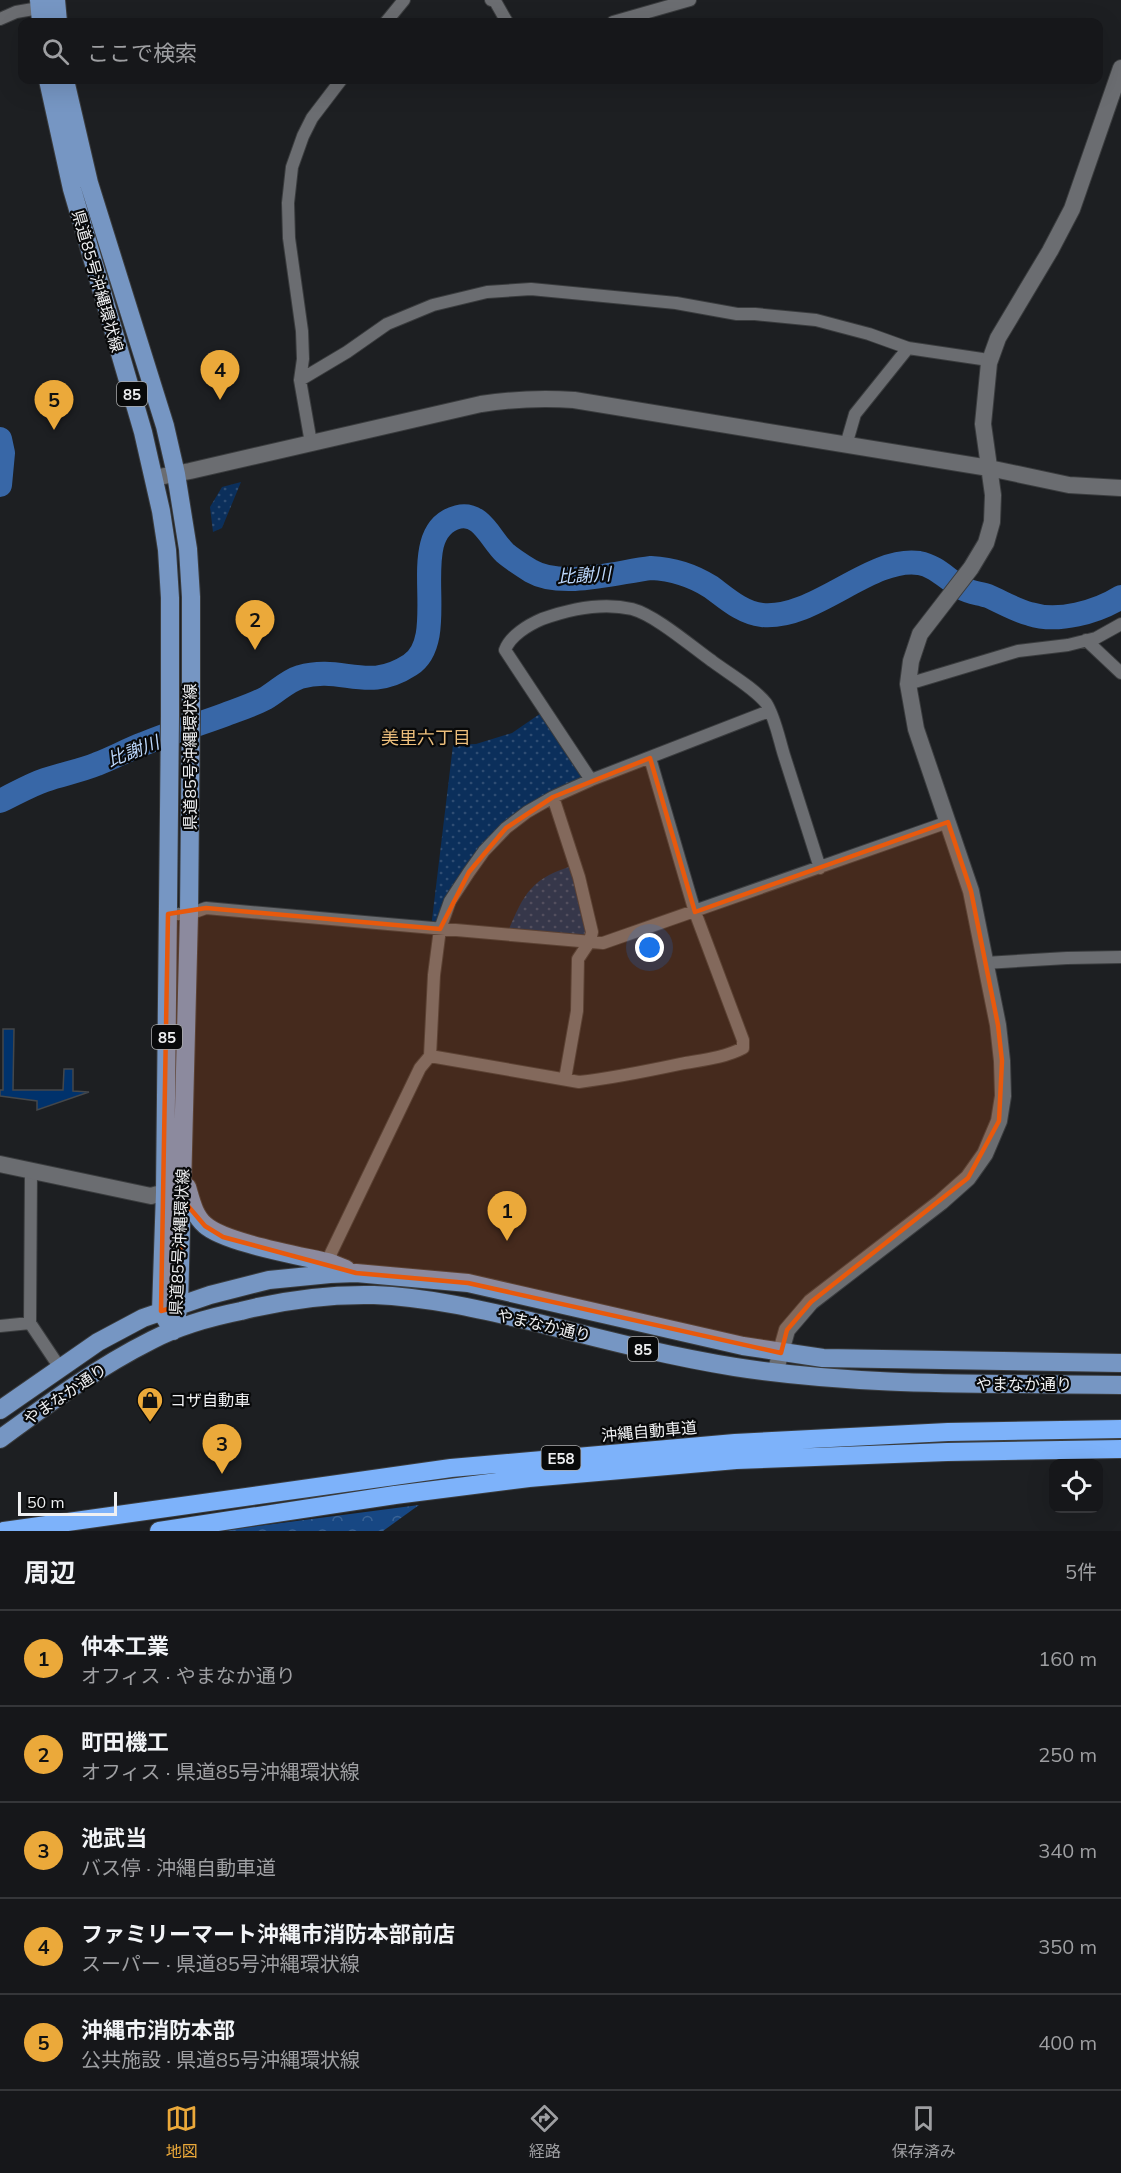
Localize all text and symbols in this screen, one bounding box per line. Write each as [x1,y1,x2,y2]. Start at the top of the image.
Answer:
search box [18,18,1103,84]
icon: search [39,35,72,68]
text: ここで検索 [87,39,197,67]
street label: 県道85号沖縄環状線 [68,207,128,355]
pin: 4 [200,350,240,400]
pin: 5 [34,380,74,430]
road number: 85 [117,382,147,406]
water label: 比謝川 [556,562,614,588]
pin: 2 [236,600,274,650]
street label: 県道85号沖縄環状線 [180,683,200,831]
district label: 美里六丁目 [381,726,471,749]
water label: 比謝川 [104,730,164,771]
your location [635,933,664,962]
road number: 85 [152,1025,182,1049]
street label: 県道85号沖縄環状線 [165,1168,193,1316]
pin: 1 [488,1192,526,1241]
street label: やまなか通り [495,1304,593,1346]
road number: 85 [628,1337,658,1361]
street label: やまなか通り [20,1359,110,1429]
street label: やまなか通り [976,1374,1072,1394]
shop icon: コザ自動車 [135,1385,165,1423]
place label: コザ自動車 [170,1390,250,1410]
street label: 沖縄自動車道 [600,1417,698,1445]
pin: 3 [202,1424,242,1474]
road number: E58 [542,1446,580,1470]
map controls [1049,1459,1103,1513]
button: locate [1049,1459,1103,1513]
scale bar [18,1489,117,1516]
text: 50 m [27,1492,64,1512]
text: 周辺 [24,1556,76,1589]
text: 5件 [1065,1559,1097,1584]
text: 仲本工業 [81,1632,169,1660]
text: 1 [38,1646,50,1671]
text: 160 m [1038,1646,1097,1671]
text: オフィス · やまなか通り [81,1663,296,1688]
text: 町田機工 [81,1728,169,1756]
text: 2 [38,1742,50,1767]
text: 250 m [1038,1742,1097,1767]
text: オフィス · 県道85号沖縄環状線 [81,1759,360,1784]
text: 池武当 [81,1824,147,1852]
text: 3 [38,1838,50,1863]
text: 340 m [1038,1838,1097,1863]
text: バス停 · 沖縄自動車道 [81,1855,276,1880]
text: ファミリーマート沖縄市消防本部前店 [81,1920,455,1948]
text: 4 [38,1934,50,1959]
text: 350 m [1038,1934,1097,1959]
text: スーパー · 県道85号沖縄環状線 [81,1951,360,1976]
text: 沖縄市消防本部 [81,2016,235,2044]
text: 5 [38,2030,50,2055]
text: 400 m [1038,2030,1097,2055]
text: 公共施設 · 県道85号沖縄環状線 [81,2047,360,2072]
tab: 地図 [165,2102,198,2162]
tab: 経路 [528,2102,561,2162]
tab: 保存済み [892,2102,956,2162]

